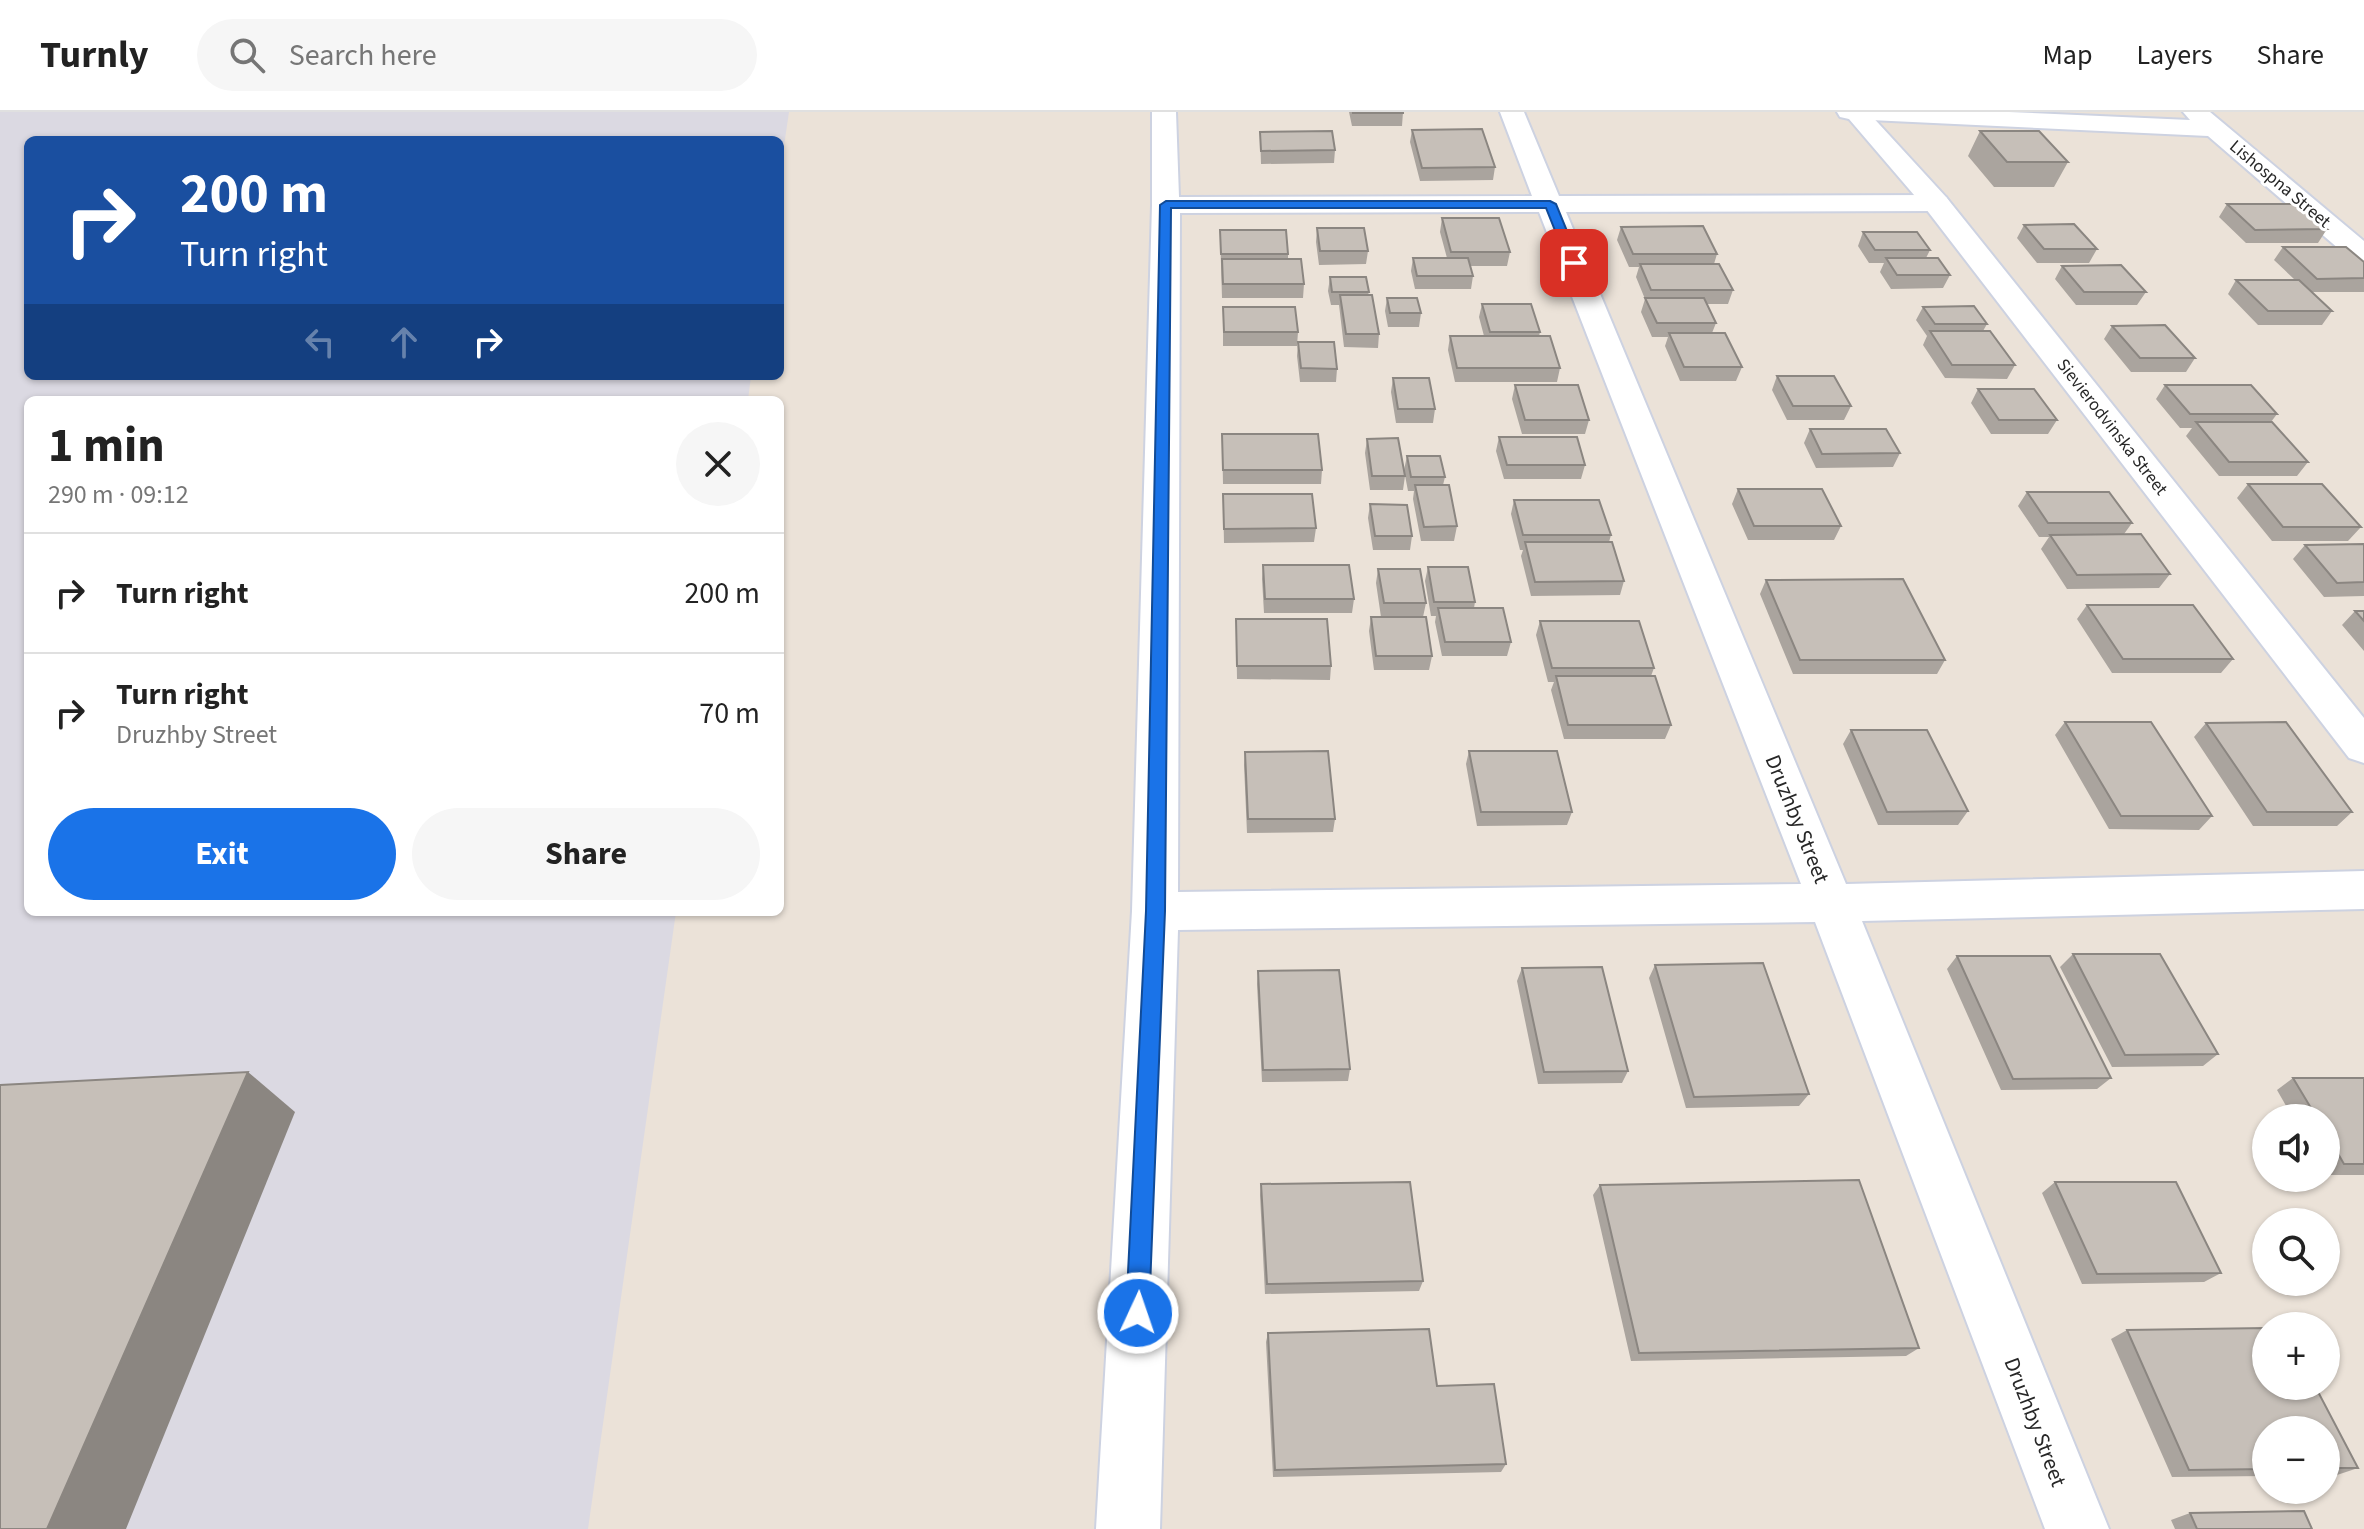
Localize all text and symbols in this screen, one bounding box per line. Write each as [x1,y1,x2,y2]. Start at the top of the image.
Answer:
search box [197,19,757,91]
text: Turnly [40,28,149,82]
icon: search [225,33,269,77]
text: Search here [289,34,437,77]
text: Map [2042,35,2092,75]
text: Layers [2136,35,2212,75]
text: Share [2256,35,2324,75]
street label: Lishospna Street [2224,134,2336,234]
text: 200 m [180,155,328,234]
icon: right [48,168,152,272]
text: Turn right [180,229,328,280]
pin [1540,229,1608,297]
icon: arrive [1552,241,1596,285]
icon: left [298,320,342,364]
icon: ahead [382,320,426,364]
icon: right [466,320,510,364]
street label: Sievierodvinska Street [2051,353,2173,501]
text: 1 min [48,412,165,480]
button: close [676,422,760,506]
text: 290 m · 09:12 [48,476,189,513]
icon: right [48,571,92,615]
text: Turn right [116,572,248,615]
text: 200 m [684,572,760,615]
text: Turn right [116,673,248,716]
icon: right [48,691,92,735]
text: 70 m [699,692,760,735]
text: Druzhby Street [116,716,277,753]
street label: Druzhby Street [1757,750,1838,889]
button: Exit [48,808,396,900]
button: Share [412,808,760,900]
map controls [2252,1104,2340,1504]
button: sound [2252,1104,2340,1192]
button: search [2252,1208,2340,1296]
position arrow [1096,1271,1180,1355]
button: + [2252,1312,2340,1400]
street label: Druzhby Street [1996,1353,2075,1492]
button: − [2252,1416,2340,1504]

